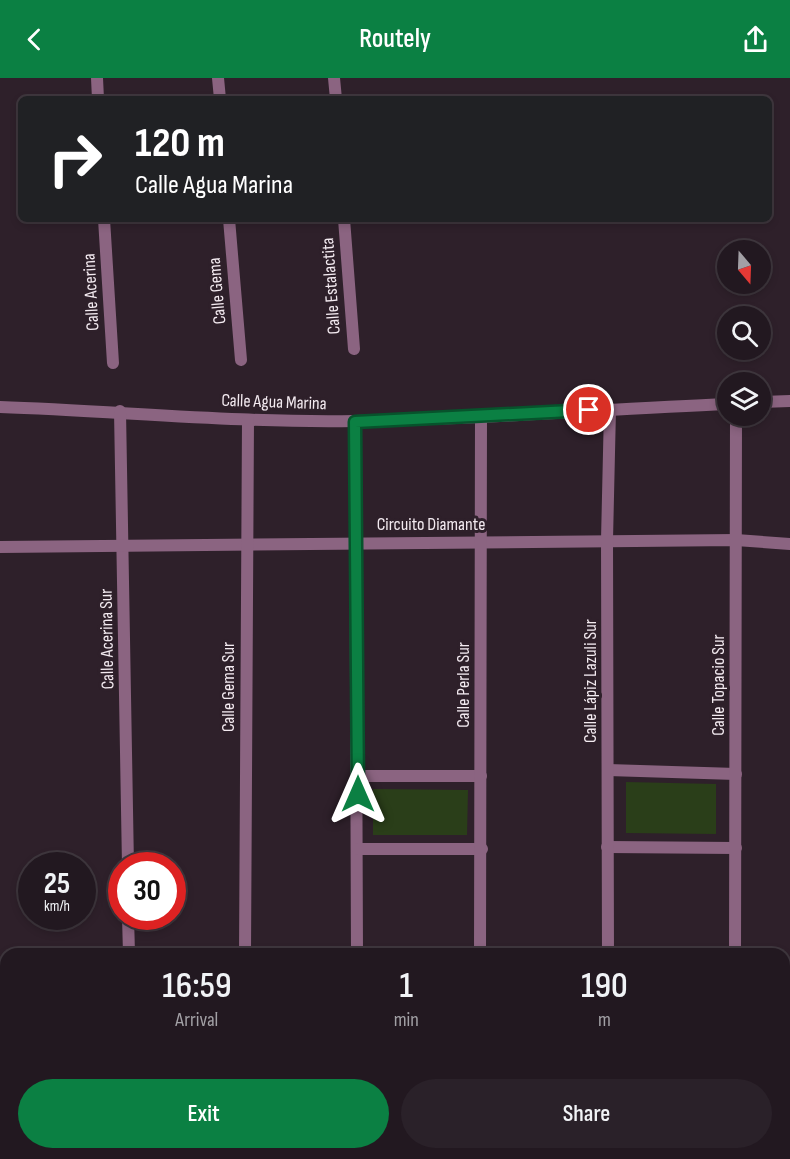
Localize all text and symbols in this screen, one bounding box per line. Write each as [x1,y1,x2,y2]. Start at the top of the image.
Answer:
icon: back [18,23,51,56]
text: Routely [359,23,431,55]
icon: share [739,23,772,56]
text: 120 m [135,118,225,169]
icon: right [36,120,114,198]
text: Calle Agua Marina [135,169,293,201]
street label: Calle Estalactita [317,237,345,335]
north arrow [717,240,771,294]
map controls [717,240,771,426]
street label: Calle Acerina [78,253,104,331]
street label: Calle Gema [204,257,230,325]
button: search [717,306,771,360]
button: layers [717,372,771,426]
pin [563,384,614,435]
street label: Calle Agua Marina [221,390,327,414]
icon: arrive [572,393,605,426]
street label: Circuito Diamante [377,514,485,535]
street label: Calle Acerina Sur [96,588,118,690]
street label: Calle Lápiz Lazuli Sur [580,619,601,743]
street label: Calle Topacio Sur [708,634,729,736]
street label: Calle Gema Sur [218,642,239,732]
street label: Calle Perla Sur [453,642,474,728]
position arrow [326,762,390,826]
speed limit sign: 30 [108,852,186,930]
text: 25 [44,866,70,902]
text: km/h [44,897,70,916]
text: 16:59 [162,965,231,1008]
text: 1 [400,965,413,1008]
text: 190 [581,965,628,1008]
text: Arrival [175,1008,218,1032]
text: min [394,1008,419,1032]
text: m [598,1008,611,1032]
button: Exit [18,1079,389,1148]
button: Share [401,1079,772,1148]

